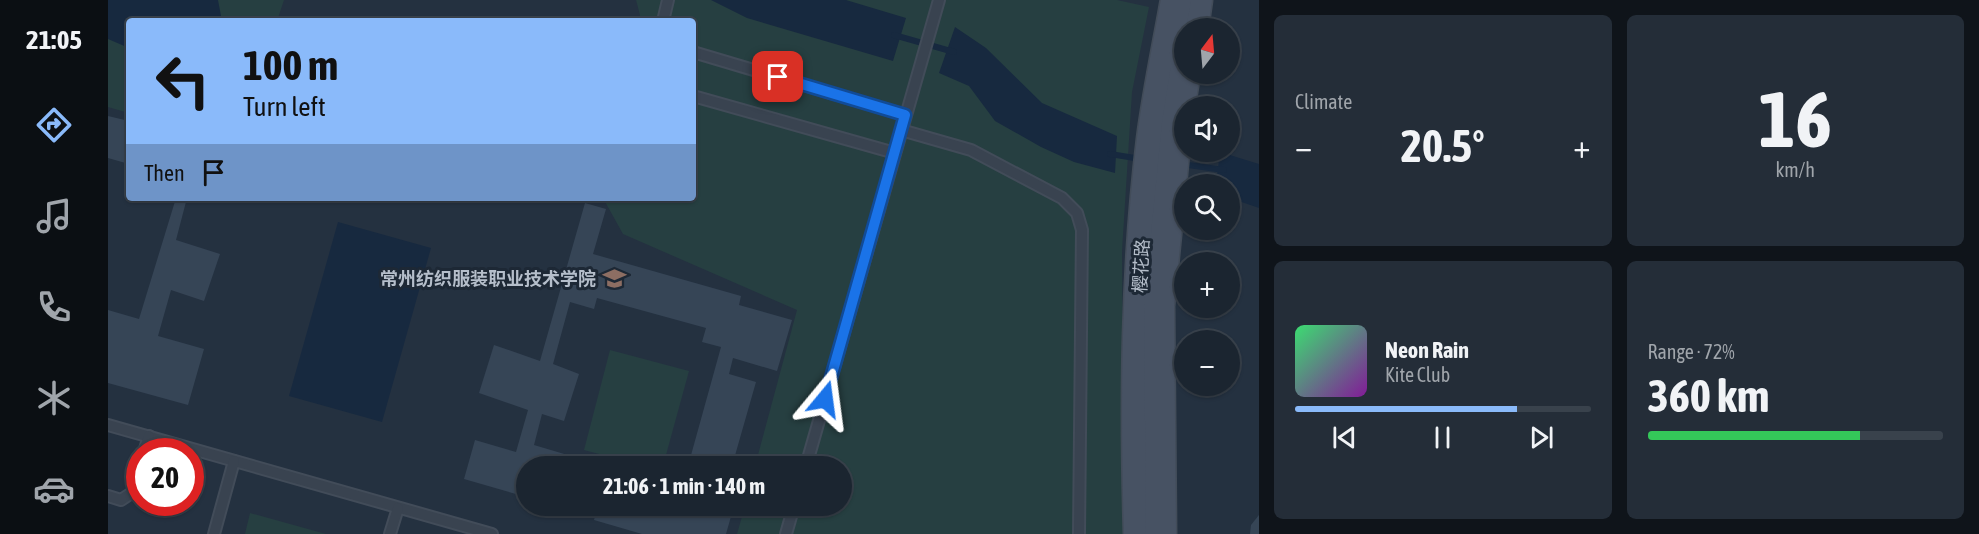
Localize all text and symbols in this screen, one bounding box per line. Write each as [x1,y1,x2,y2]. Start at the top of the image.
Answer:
north arrow [1174,18,1240,84]
map controls [1174,18,1240,396]
text: 21:05 [26,24,82,55]
text: 100 m [243,41,338,89]
icon: left [144,42,222,120]
pin [752,51,803,102]
icon: arrive [761,60,794,93]
text: 16 [1759,74,1832,164]
text: Climate [1295,90,1352,113]
text: Turn left [243,91,326,122]
button: sound [1174,96,1240,162]
icon: directions [33,104,75,146]
text: 20.5° [1401,120,1485,172]
text: − [1295,127,1312,165]
text: + [1573,127,1590,165]
icon: arrive [197,156,230,189]
text: km/h [1775,158,1815,181]
text: Then [144,160,185,186]
button: search [1174,174,1240,240]
icon: music [33,195,75,237]
street label: 樱花路 [1129,238,1153,294]
button: + [1174,252,1240,318]
school or university icon: 常州纺织服装职业技术学院 [601,265,627,291]
place label: 常州纺织服装职业技术学院 [380,268,596,289]
icon: phone [33,286,75,328]
button: − [1174,330,1240,396]
text: Neon Rain [1385,337,1469,363]
text: Range · 72% [1648,340,1735,363]
text: Kite Club [1385,363,1450,386]
position arrow [793,367,857,431]
text: 360 km [1648,370,1769,422]
icon: climate [33,377,75,419]
icon: previous [1328,421,1361,454]
icon: pause [1426,421,1459,454]
icon: next [1525,421,1558,454]
speed limit sign: 20 [126,438,204,516]
icon: car [33,468,75,510]
text: 21:06 · 1 min · 140 m [603,473,765,499]

